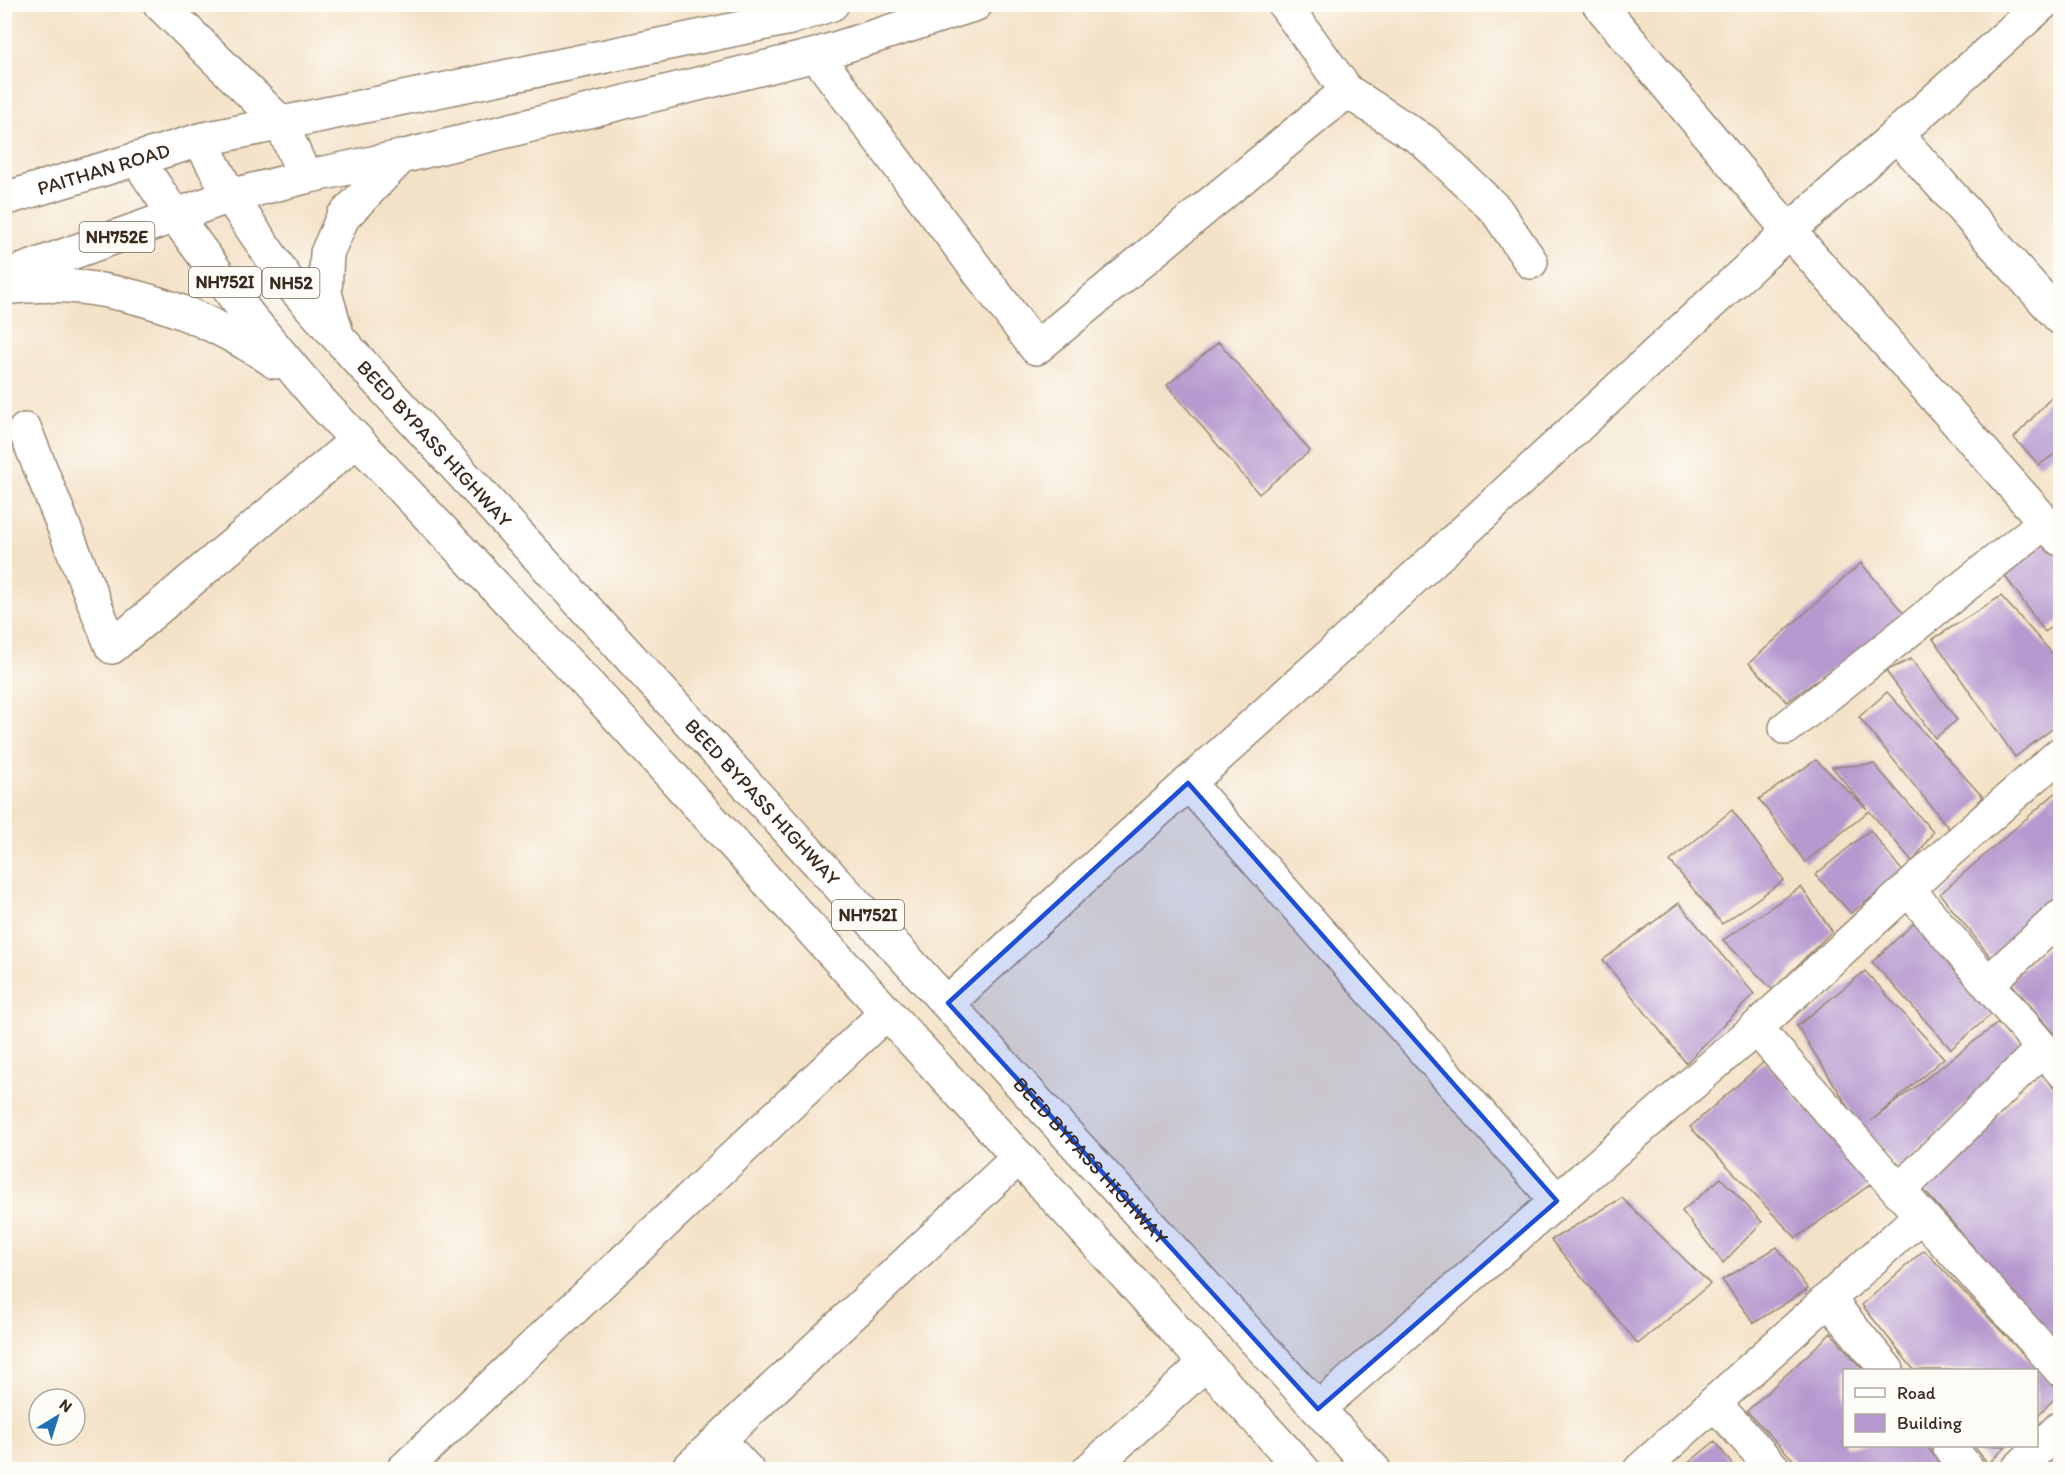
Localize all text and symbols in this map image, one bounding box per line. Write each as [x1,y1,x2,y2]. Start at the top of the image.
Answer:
street label: PAITHAN ROAD [34,138,173,200]
road number: NH752E [80,222,154,252]
road number: NH752I [189,267,261,297]
road number: NH52 [262,268,320,298]
street label: BEED BYPASS HIGHWAY [352,355,518,533]
street label: BEED BYPASS HIGHWAY [680,713,846,891]
road number: NH752I [832,900,904,930]
street label: BEED BYPASS HIGHWAY [1008,1072,1174,1250]
legend [1843,1369,2038,1447]
text: Road [1897,1382,1936,1404]
north arrow [27,1387,87,1447]
text: N [56,1395,76,1416]
text: Building [1897,1412,1963,1434]

